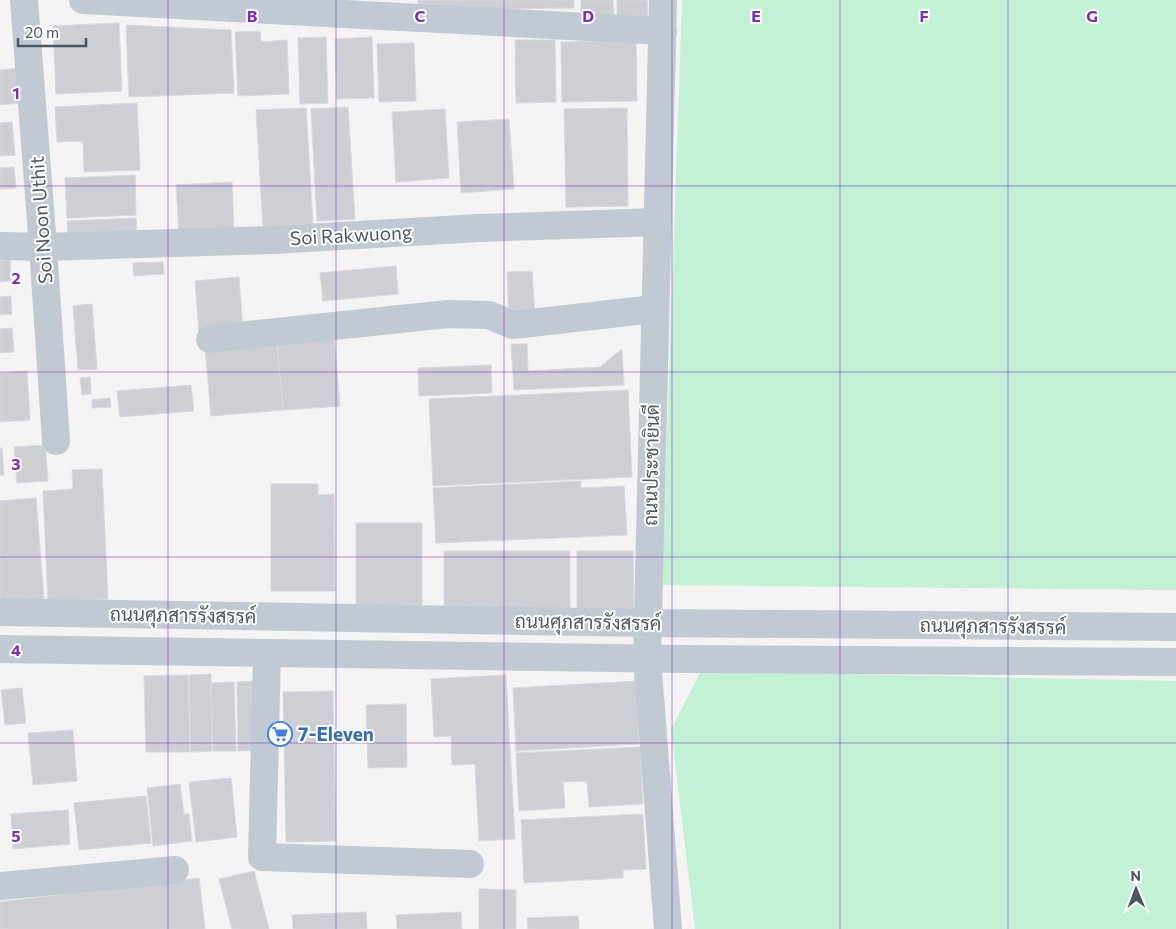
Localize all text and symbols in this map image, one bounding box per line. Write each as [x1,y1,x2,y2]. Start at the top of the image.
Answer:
text: B [247,6,258,25]
text: C [415,6,426,25]
text: D [582,6,594,25]
text: E [751,6,761,25]
text: F [919,6,929,25]
text: G [1086,6,1098,25]
scale bar [18,15,85,47]
text: 20 m [25,23,59,41]
text: 1 [12,83,20,102]
street label: Soi Noon Uthit [25,155,56,285]
street label: Soi Rakwuong [289,220,413,249]
text: 2 [11,268,21,287]
street label: ถนนประชายินดี [638,404,663,526]
text: 3 [11,454,21,473]
street label: ถนนศุภสารรังสรรค์ [110,602,256,629]
street label: ถนนศุภสารรังสรรค์ [515,609,661,636]
street label: ถนนศุภสารรังสรรค์ [920,613,1066,640]
text: 4 [11,640,21,659]
supermarket icon: 7-Eleven [267,721,293,747]
place label: 7-Eleven [298,722,374,745]
text: 5 [11,826,21,845]
north arrow [1111,864,1161,914]
text: N [1130,867,1141,884]

